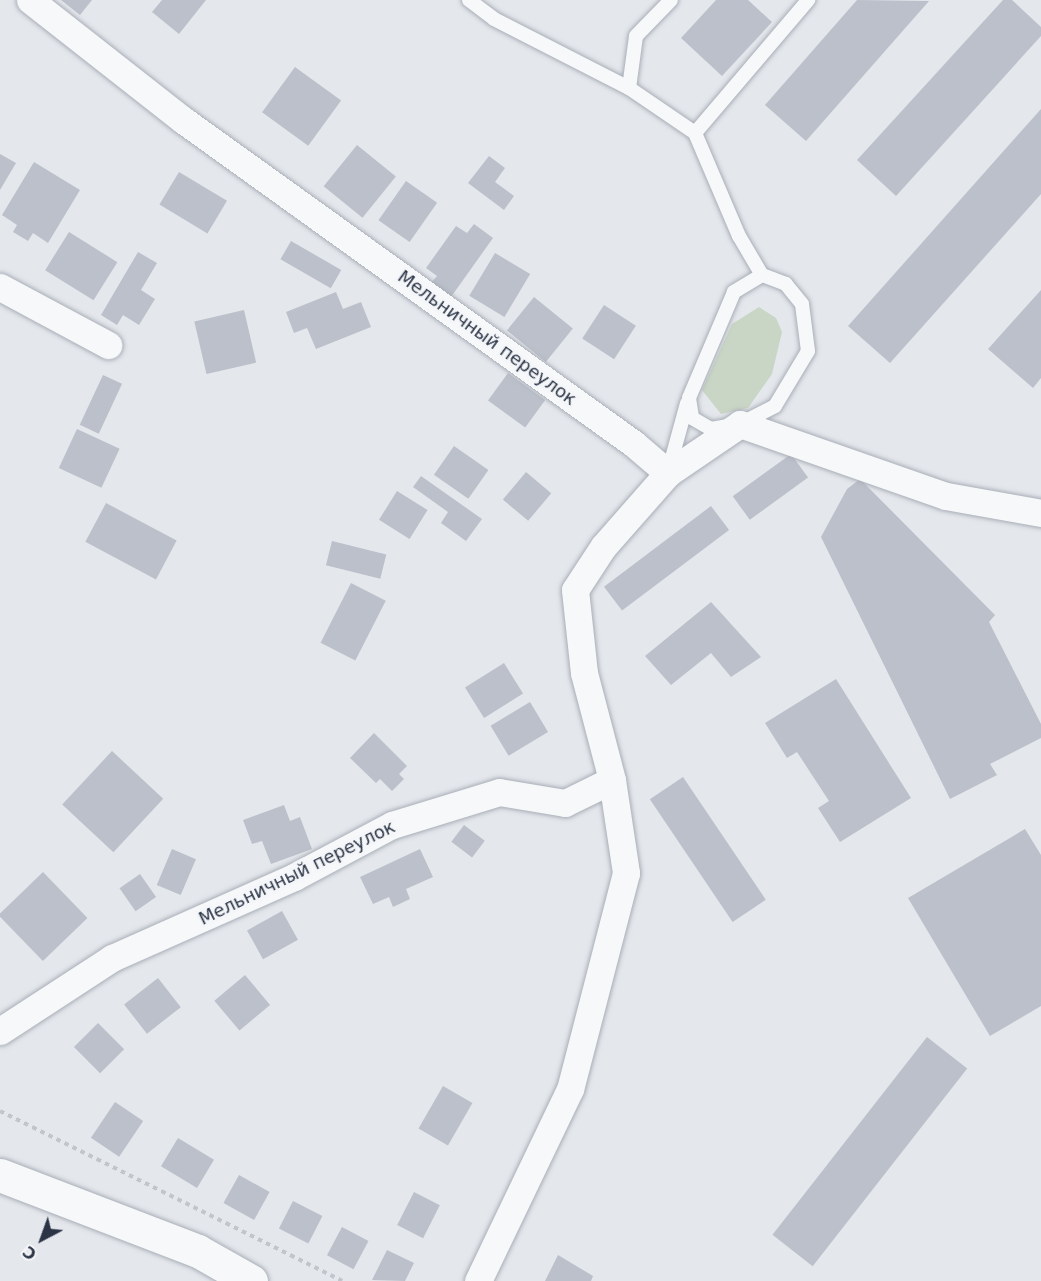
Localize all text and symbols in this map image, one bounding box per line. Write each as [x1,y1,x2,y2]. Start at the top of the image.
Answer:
street label: Мельничный переулок [393,266,581,410]
street label: Мельничный переулок [195,816,399,930]
north arrow [12,1209,72,1269]
text: С [19,1242,41,1264]

